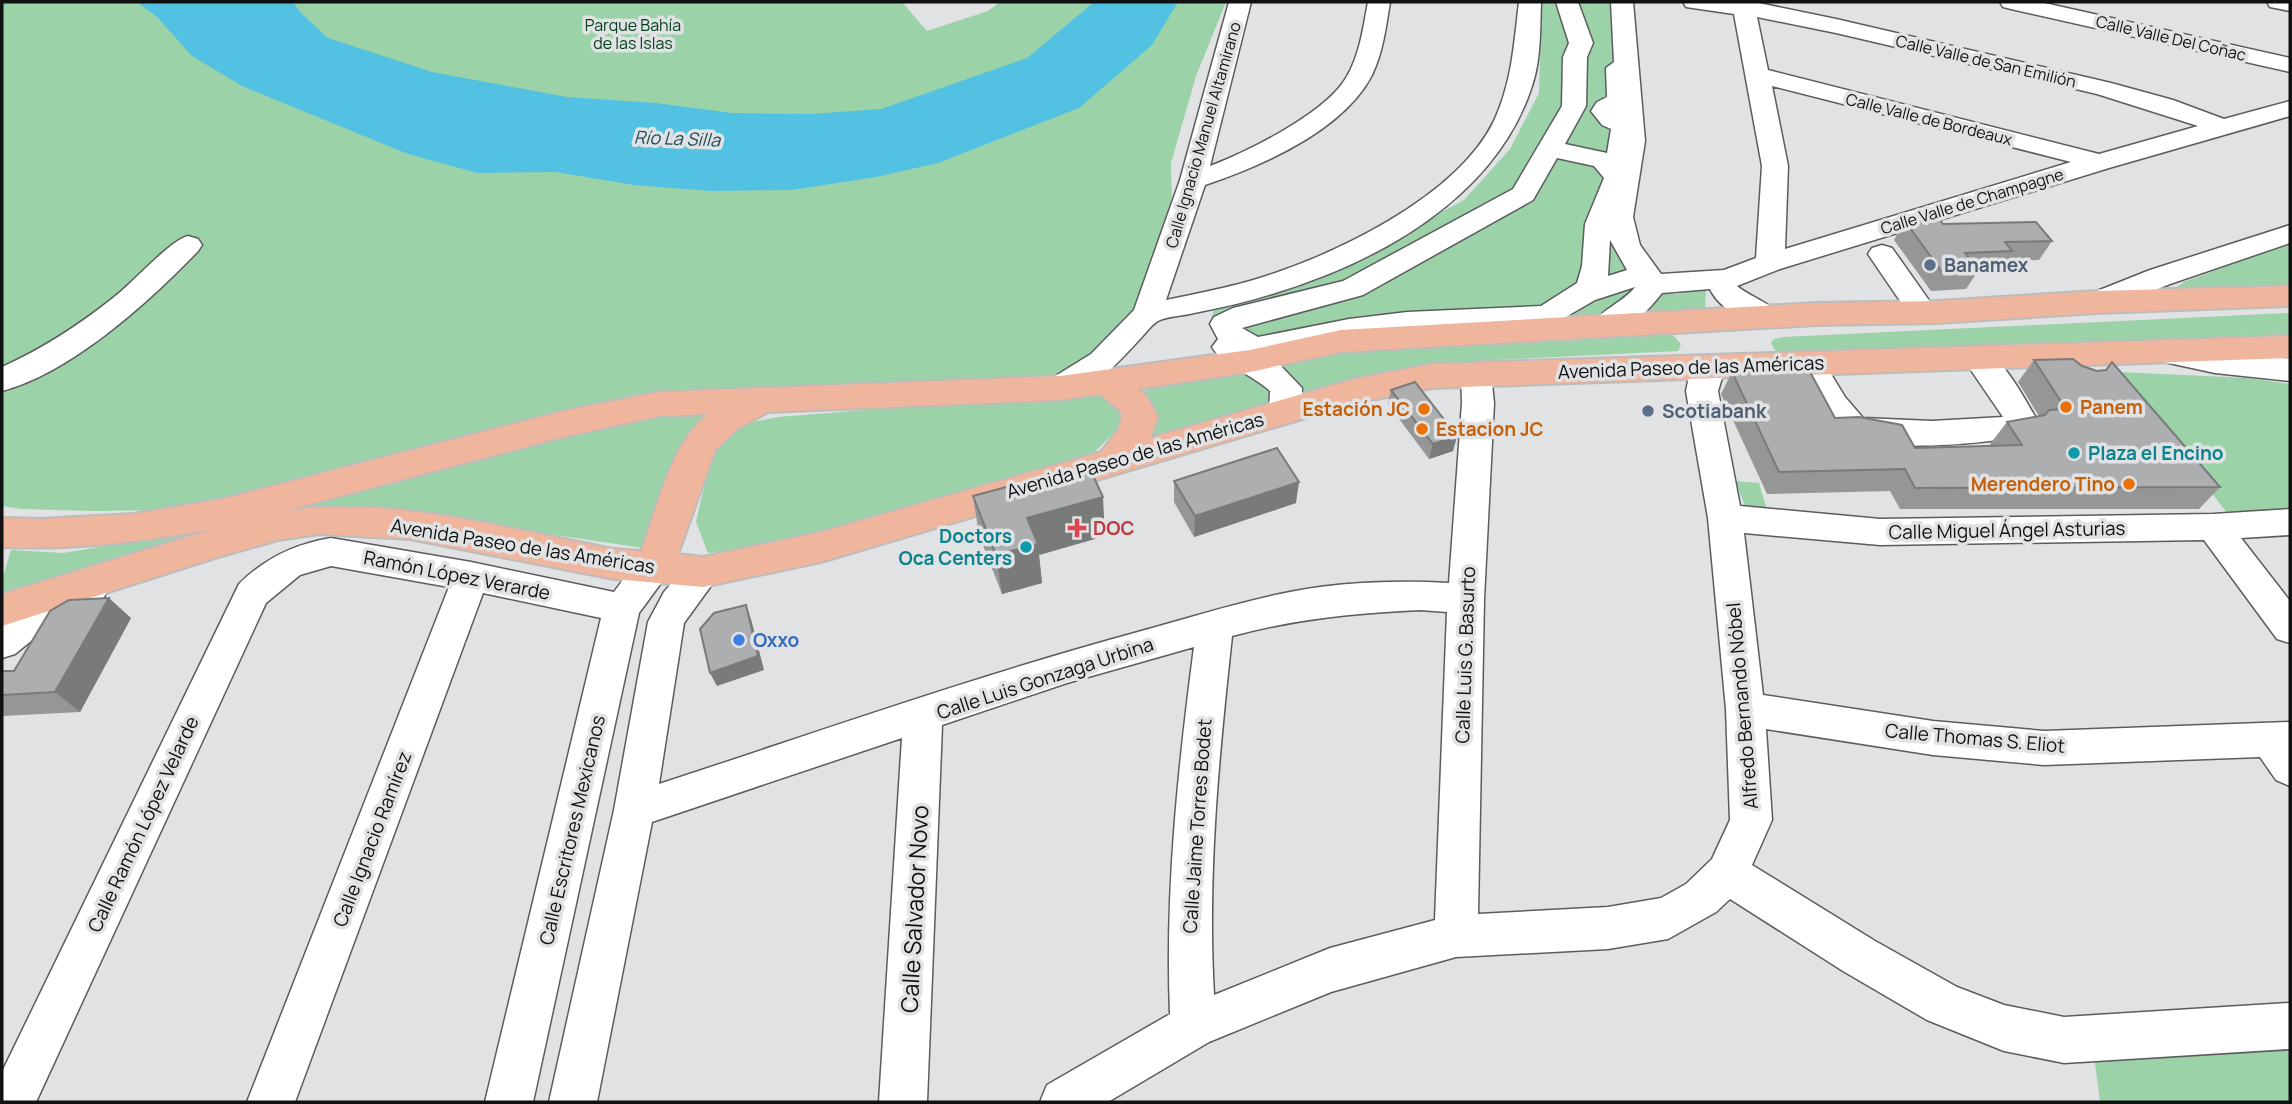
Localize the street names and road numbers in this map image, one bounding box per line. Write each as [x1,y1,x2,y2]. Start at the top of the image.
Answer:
street label: Calle Valle Del Coñac [2094,10,2248,66]
street label: Calle Ignacio Manuel Altamirano [1160,19,1246,251]
street label: Calle Valle de San Emilión [1894,30,2078,92]
street label: Calle Valle de Bordeaux [1844,88,2015,150]
street label: Calle Valle de Champagne [1878,163,2066,239]
street label: Avenida Paseo de las Américas [1557,349,1825,385]
street label: Avenida Paseo de las Américas [1003,406,1267,504]
street label: Avenida Paseo de las Américas [389,512,657,580]
street label: Calle Miguel Ángel Asturias [1888,515,2126,545]
street label: Ramón López Verarde [361,544,553,606]
street label: Calle Luis G. Basurto [1449,566,1481,744]
street label: Alfredo Bernando Nóbel [1720,602,1764,810]
street label: Calle Luis Gonzaga Urbina [933,631,1157,725]
street label: Calle Ramón López Velarde [81,712,205,936]
street label: Calle Escritores Mexicanos [533,713,611,947]
street label: Calle Thomas S. Eliot [1884,717,2066,759]
street label: Calle Jaime Torres Bodet [1177,718,1217,934]
street label: Calle Ignacio Ramírez [327,747,417,931]
street label: Calle Salvador Novo [893,804,935,1014]

